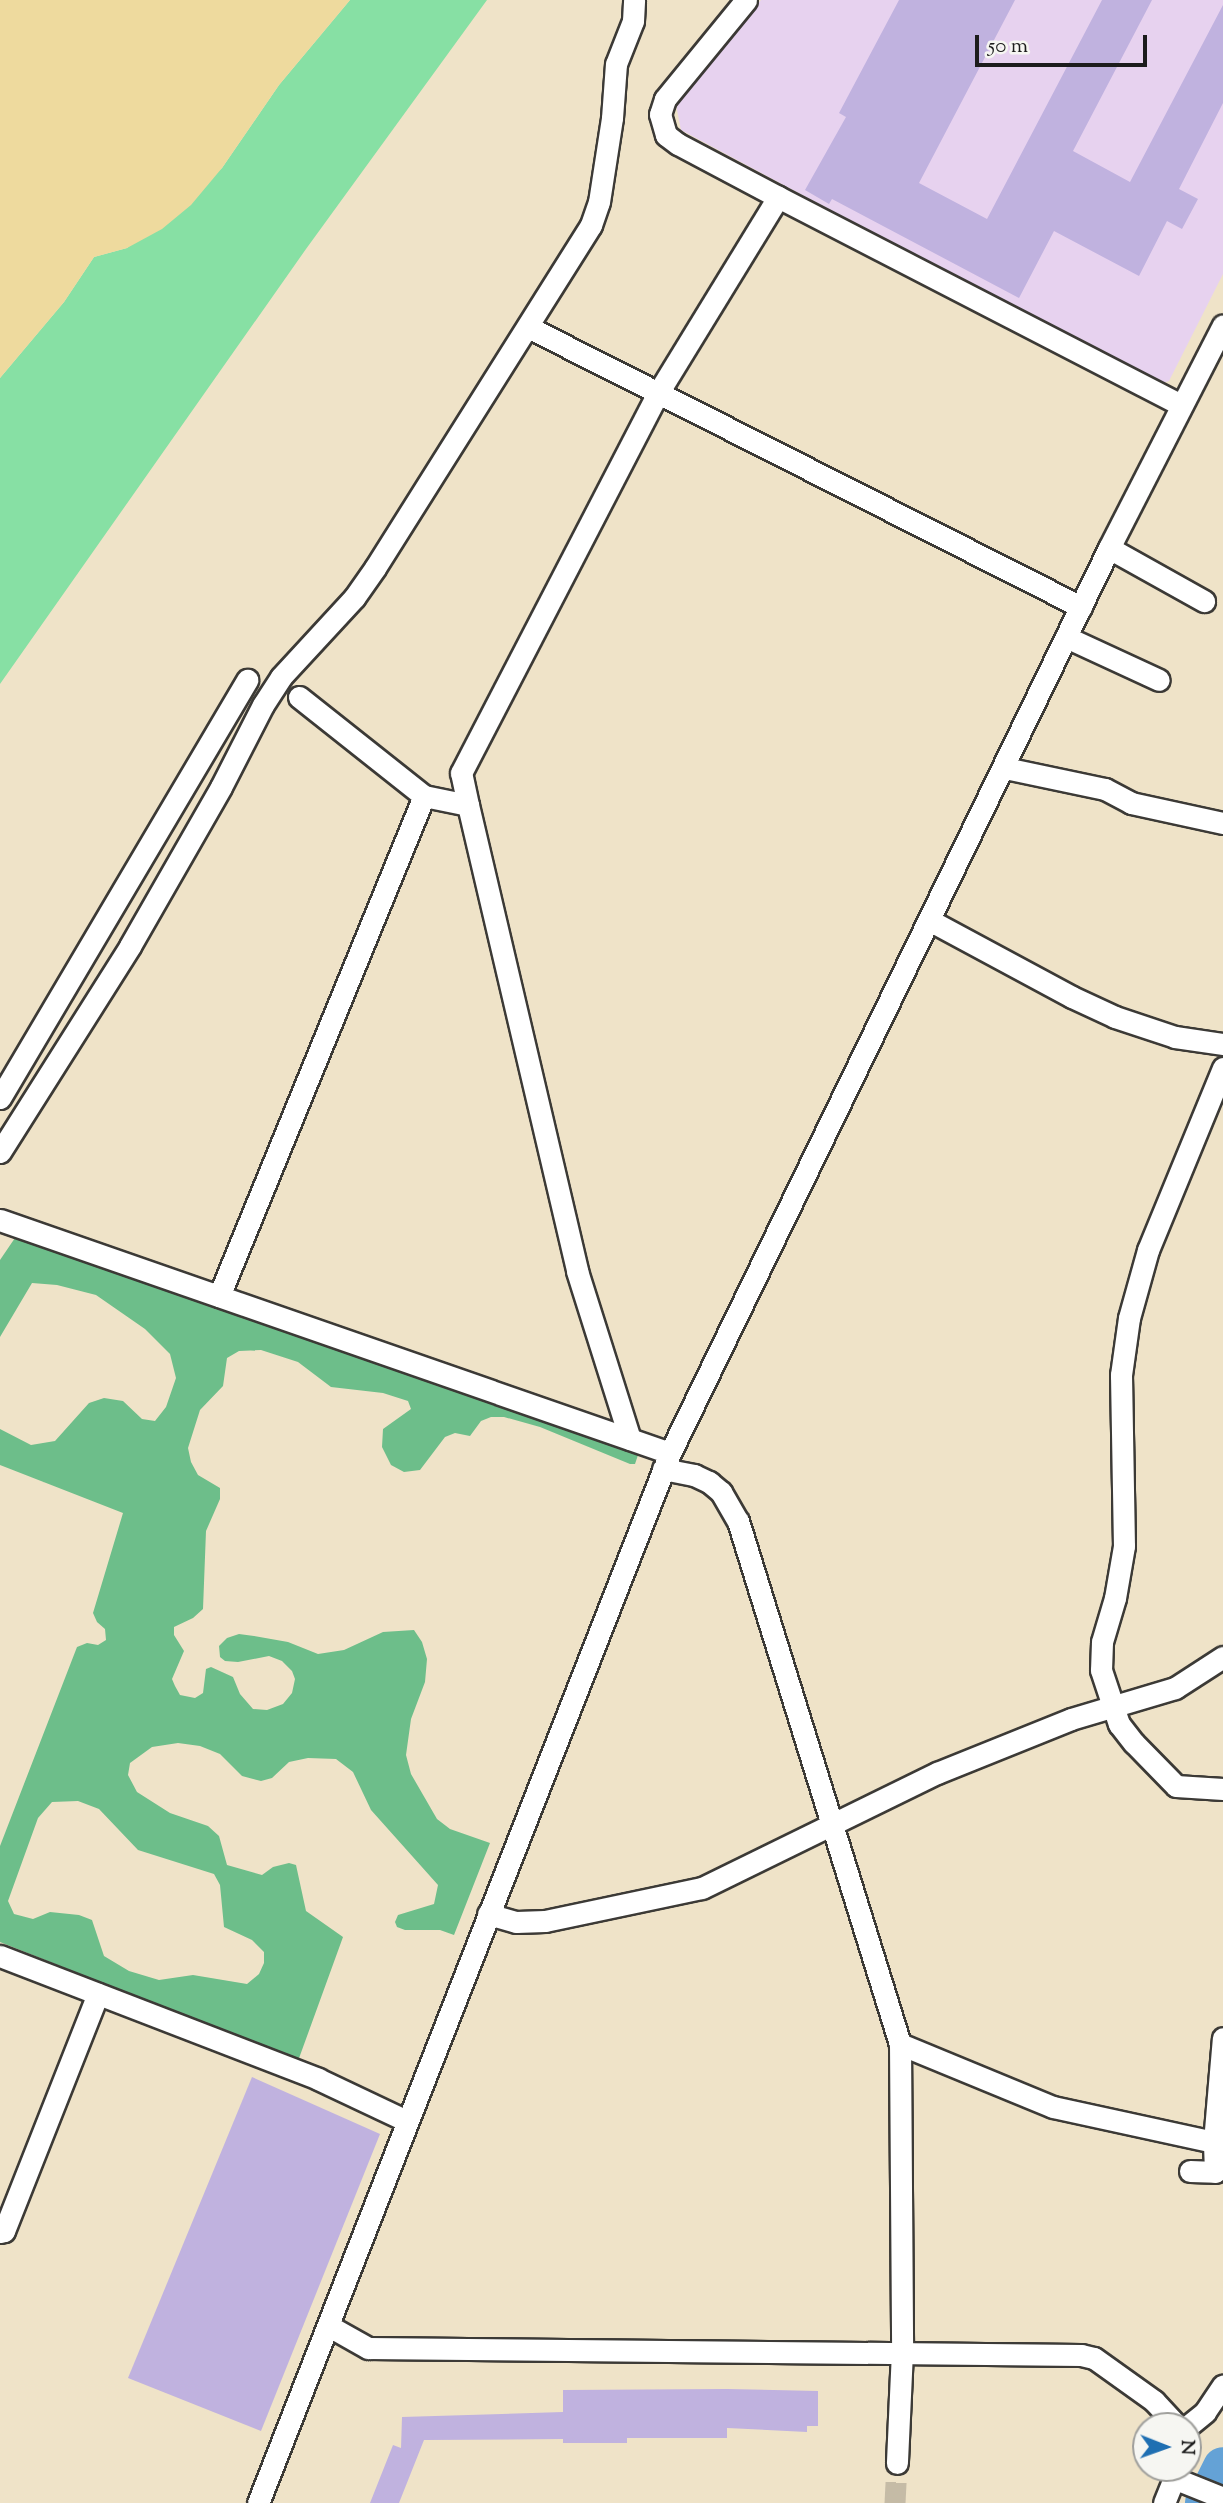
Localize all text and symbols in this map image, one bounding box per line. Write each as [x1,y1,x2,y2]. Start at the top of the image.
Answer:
scale bar [978,21,1150,65]
text: 50 m [988,32,1028,62]
north arrow [1132,2412,1202,2482]
text: N [1173,2440,1200,2455]

